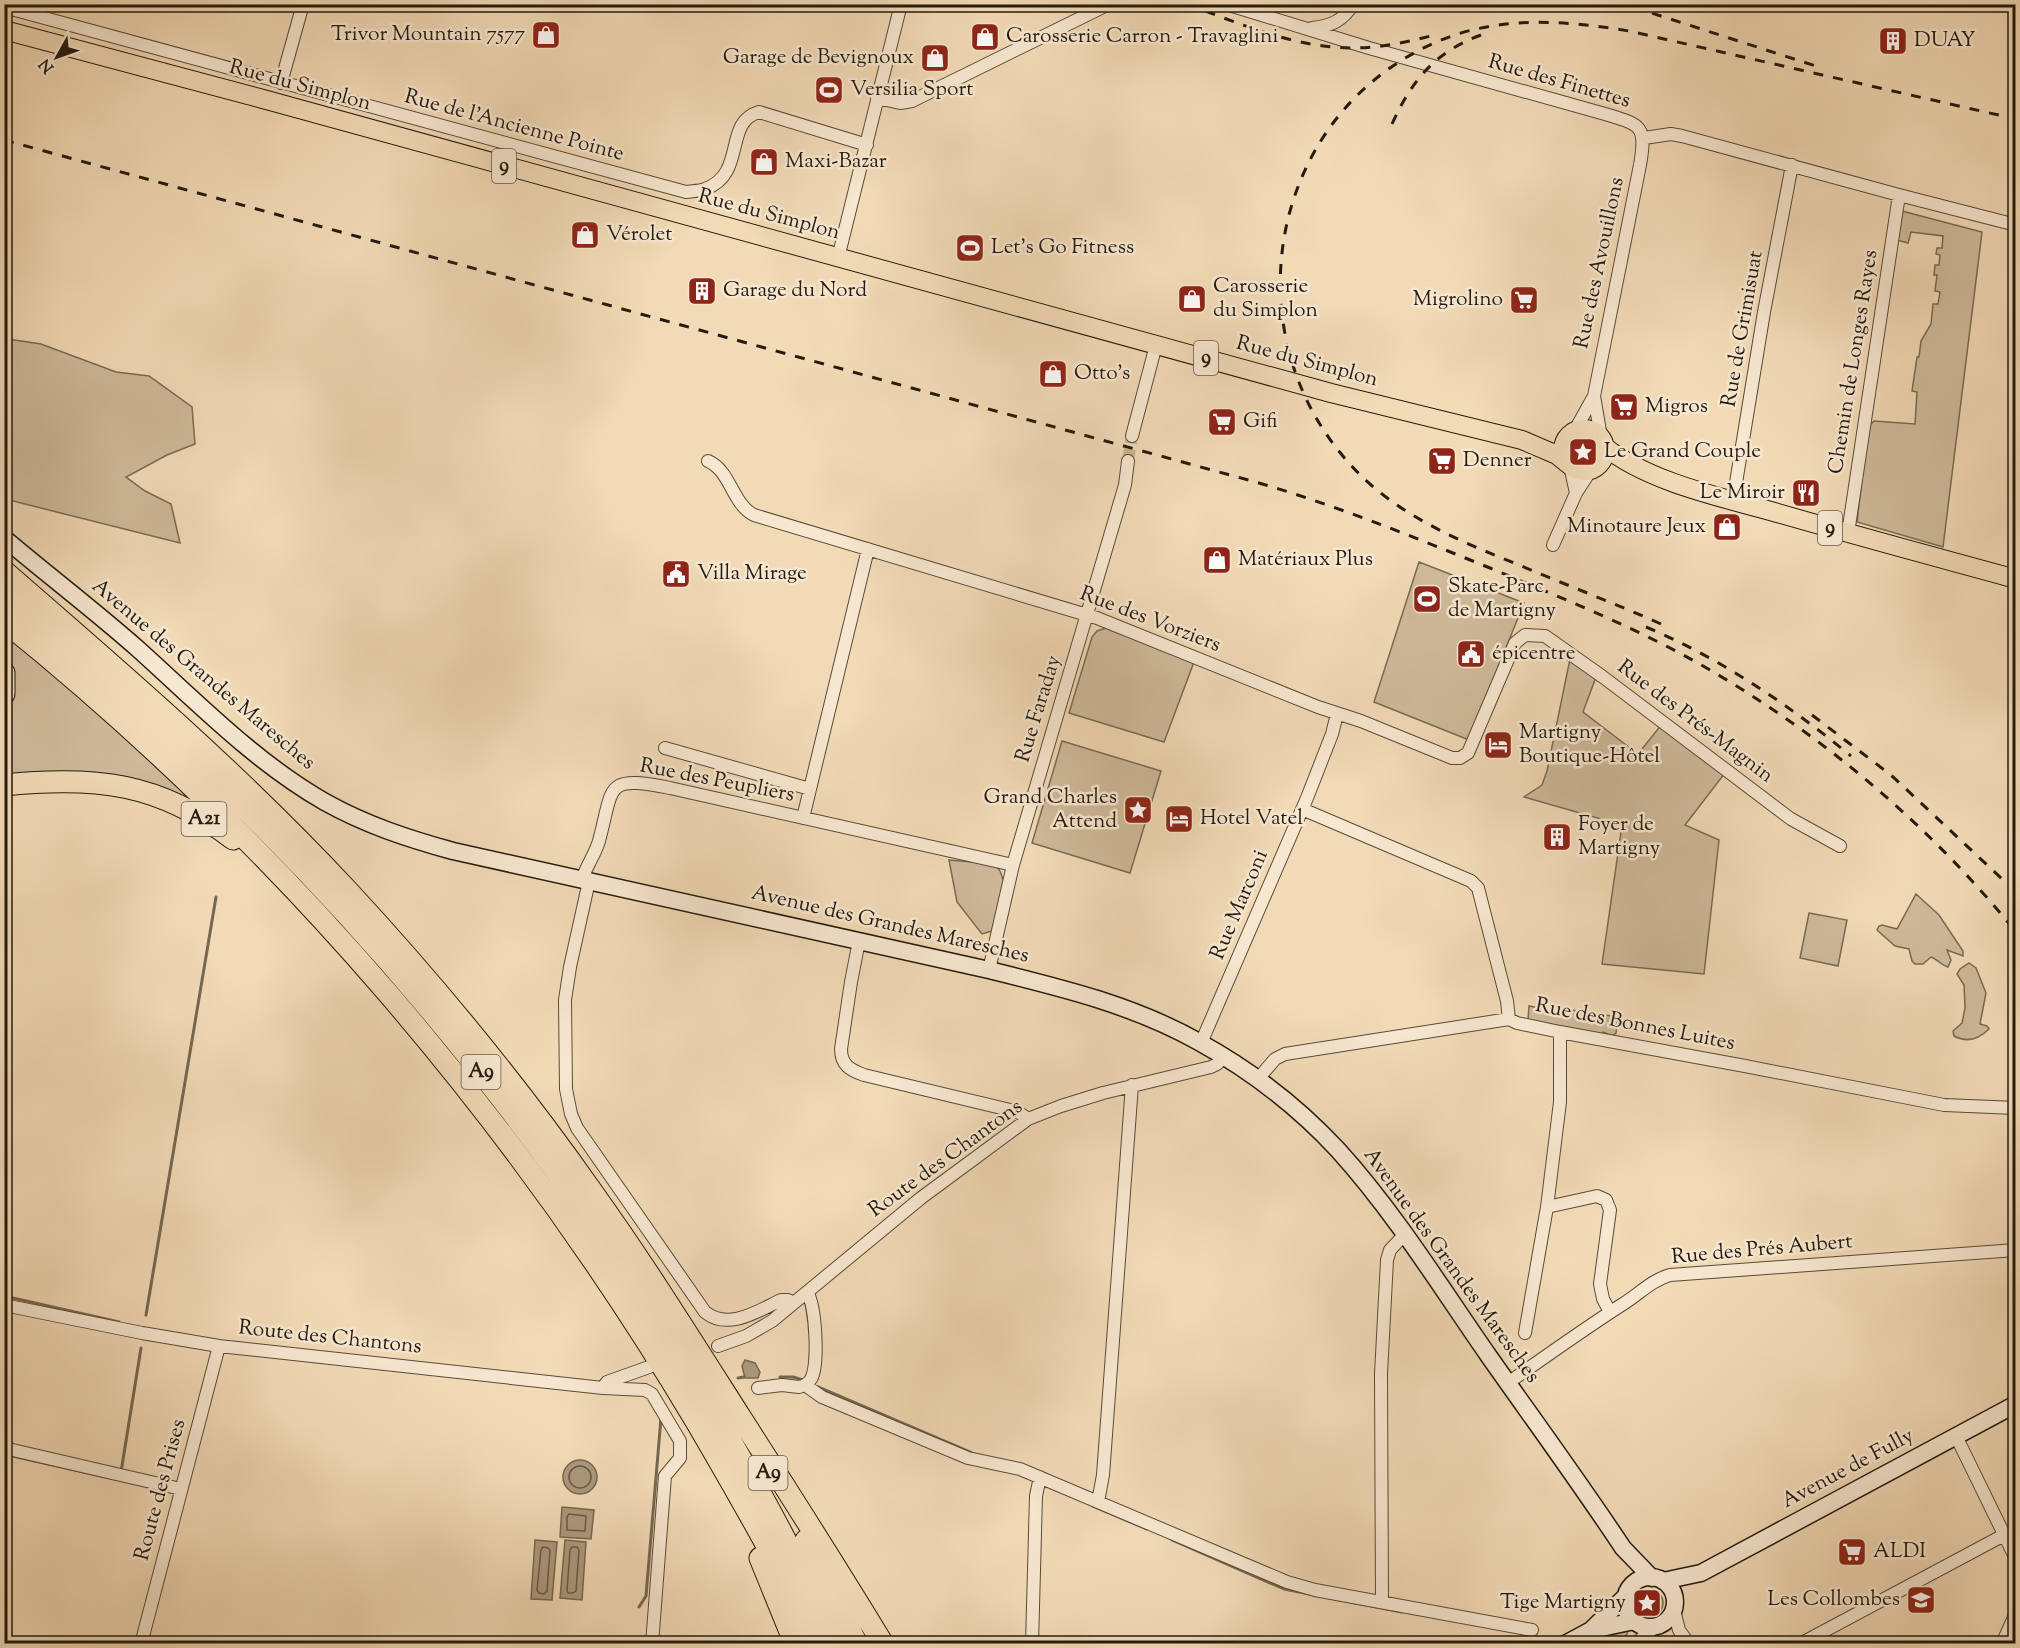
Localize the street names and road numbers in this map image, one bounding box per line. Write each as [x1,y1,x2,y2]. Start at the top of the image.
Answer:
street label: Rue des Finettes [1484,47,1634,117]
street label: Rue du Simplon [226,53,374,119]
street label: Rue de l'Ancienne Pointe [401,82,627,170]
road number: 9 [492,149,516,183]
street label: Rue des Avouillons [1567,175,1633,351]
street label: Rue du Simplon [695,182,843,248]
street label: Chemin de Longes Rayes [1821,248,1887,476]
street label: Rue de Grimisuat [1715,249,1771,409]
street label: Rue du Simplon [1233,329,1381,395]
road number: 9 [1194,341,1218,375]
road number: 9 [1818,511,1842,545]
street label: Avenue des Grandes Maresches [85,572,321,778]
street label: Rue des Vorziers [1075,579,1225,661]
street label: Rue Faraday [1008,651,1070,766]
street label: Rue des Prés-Magnin [1611,653,1779,791]
street label: Rue des Peupliers [637,751,797,811]
road number: A21 [182,802,226,836]
street label: Rue Marconi [1203,845,1277,965]
street label: Avenue des Grandes Maresches [748,878,1032,972]
street label: Rue des Bonnes Luites [1533,991,1737,1059]
road number: A9 [462,1055,500,1089]
street label: Route des Chantons [863,1093,1029,1225]
street label: Avenue des Grandes Maresches [1355,1142,1547,1390]
street label: Rue des Prés Aubert [1670,1227,1854,1273]
street label: Route des Chantons [237,1313,423,1363]
street label: Route des Prises [128,1416,194,1564]
street label: Avenue de Fully [1777,1421,1920,1517]
road number: A9 [748,1456,788,1490]

